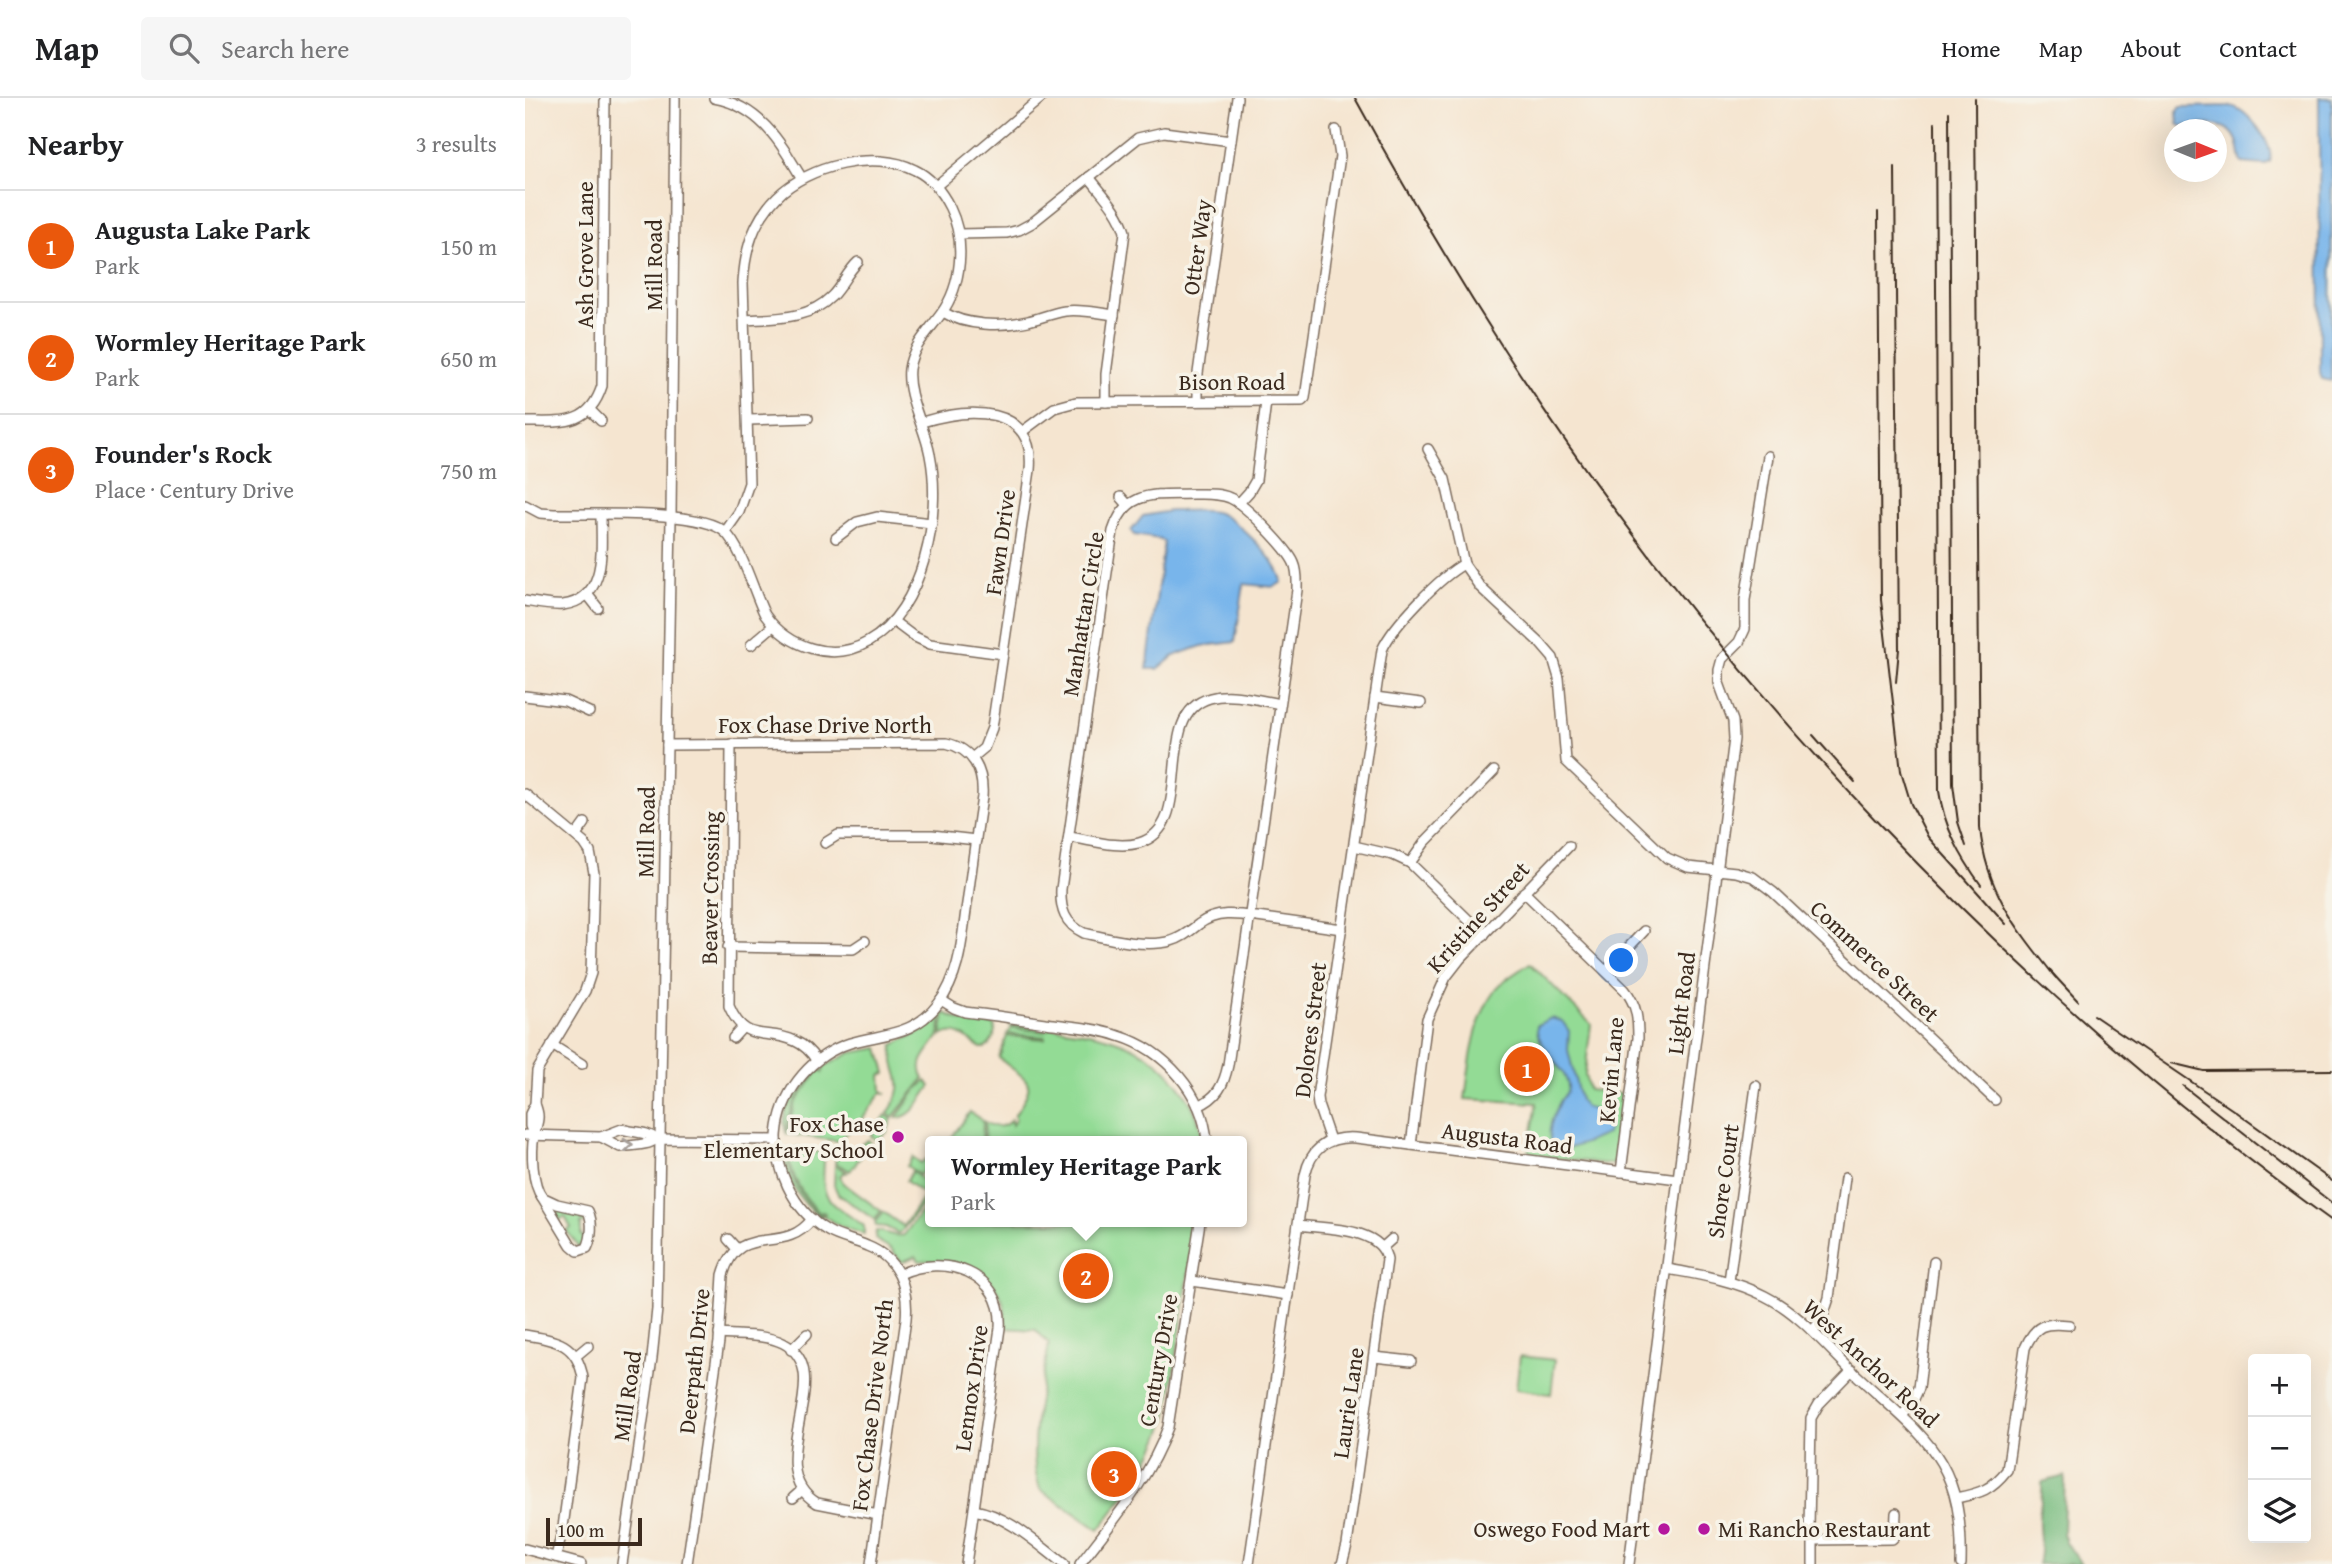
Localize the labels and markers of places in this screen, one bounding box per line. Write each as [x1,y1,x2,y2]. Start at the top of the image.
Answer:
pin: 1 [1504,1043,1550,1095]
place label: Fox Chase Elementary School [704,1107,884,1166]
marker: Fox Chase Elementary School [890,1129,906,1145]
pin: 2 [1063,1250,1109,1302]
pin: 3 [1091,1448,1137,1500]
place label: Oswego Food Mart [1474,1512,1650,1545]
place label: Mi Rancho Restaurant [1718,1512,1931,1545]
marker: Oswego Food Mart [1656,1521,1672,1537]
marker: Mi Rancho Restaurant [1696,1521,1712,1537]

